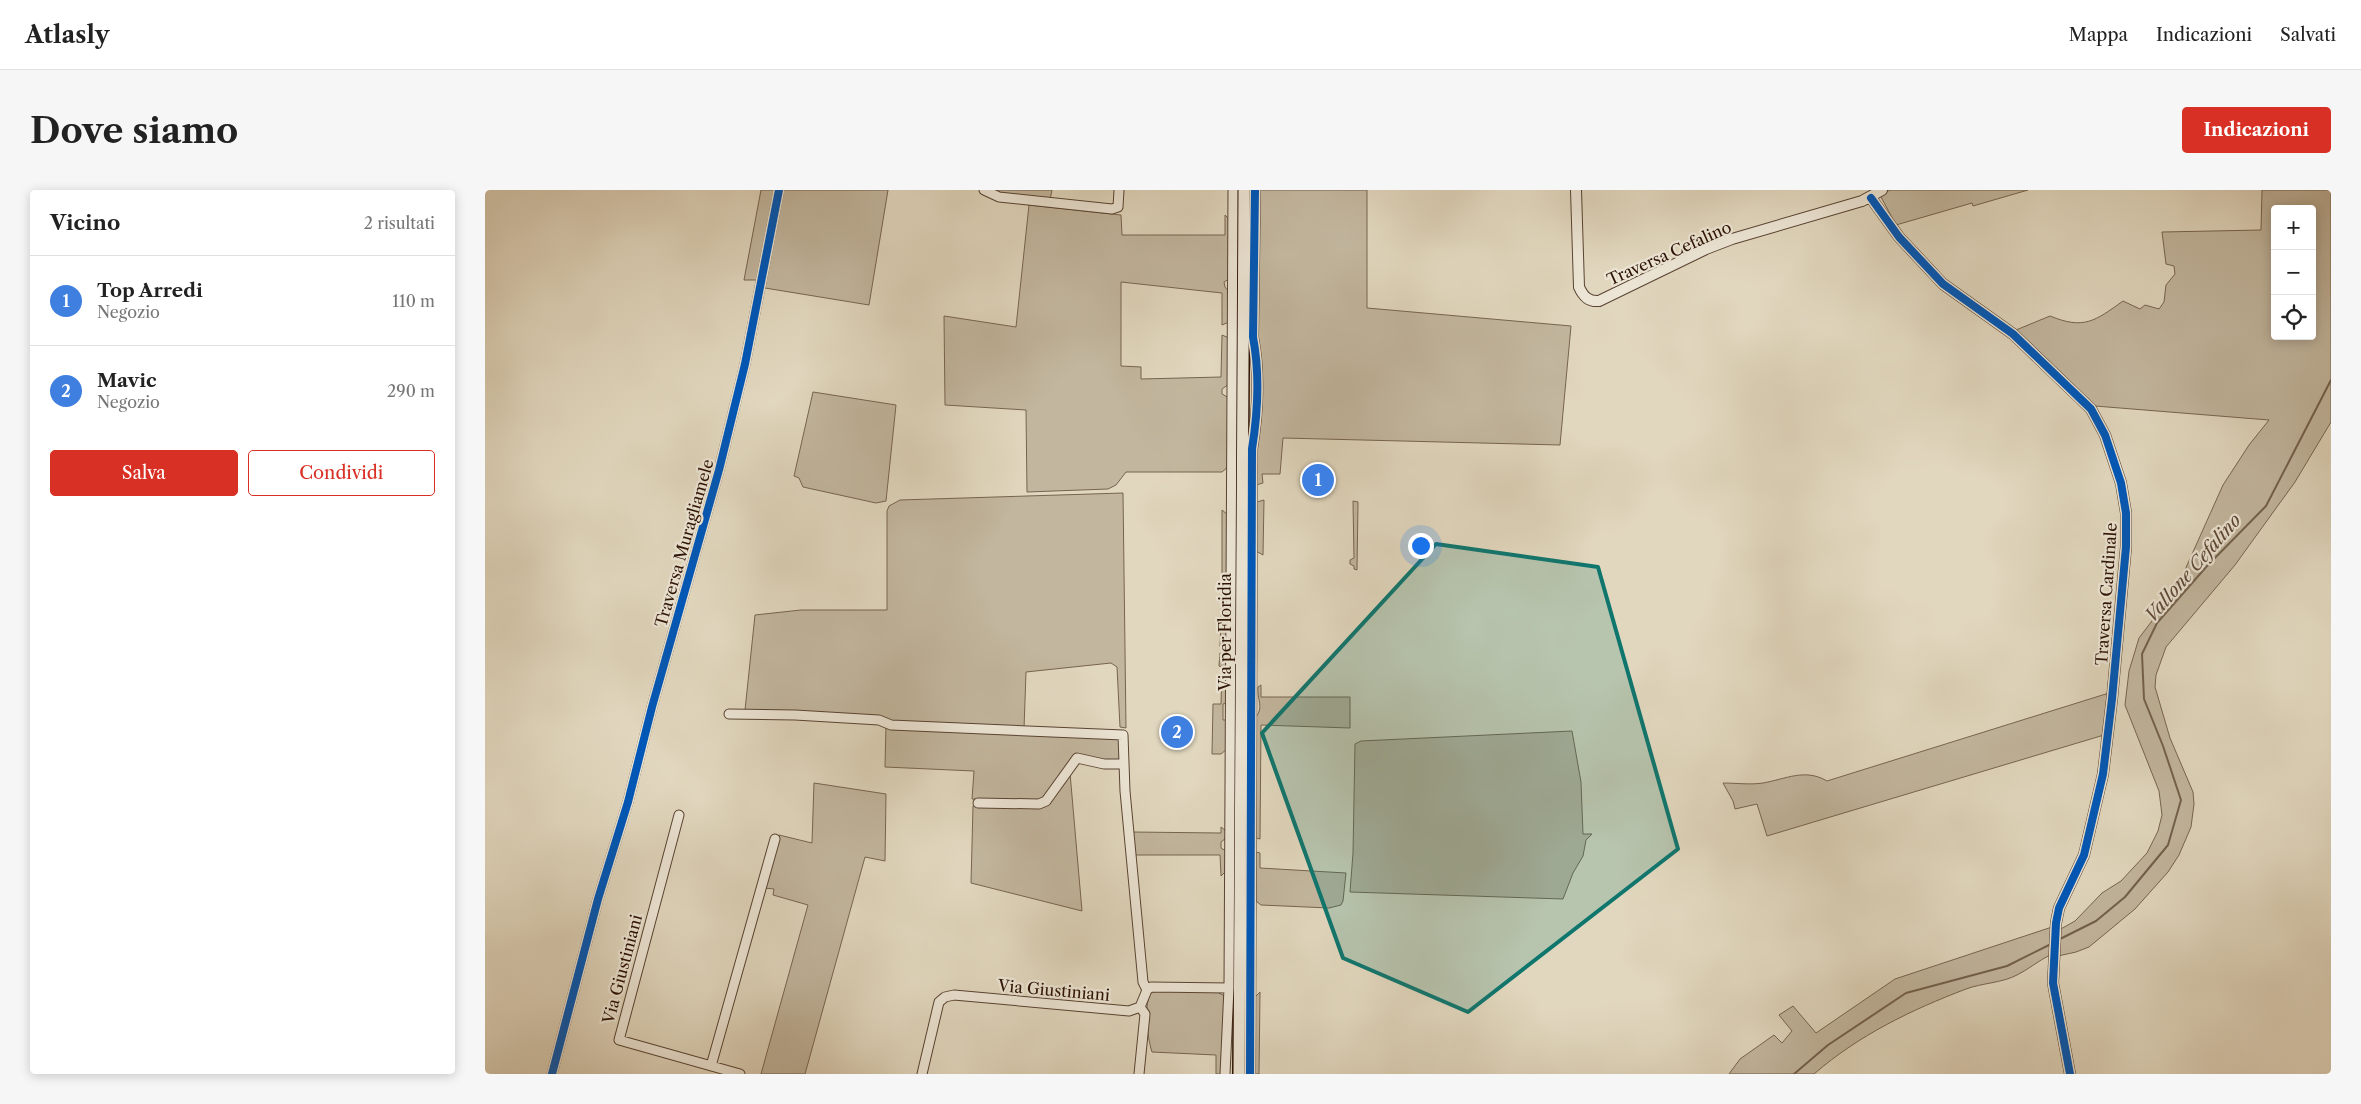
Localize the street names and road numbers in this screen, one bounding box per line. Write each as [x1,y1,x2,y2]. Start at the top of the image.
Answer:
street label: Traversa Cefalino [1604,217,1734,289]
street label: Traversa Muragliamele [650,457,718,629]
street label: Traversa Cardinale [2091,522,2121,666]
street label: Via per Floridia [1215,572,1235,692]
street label: Via Giustiniani [598,912,646,1027]
street label: Via Giustiniani [996,975,1111,1005]

